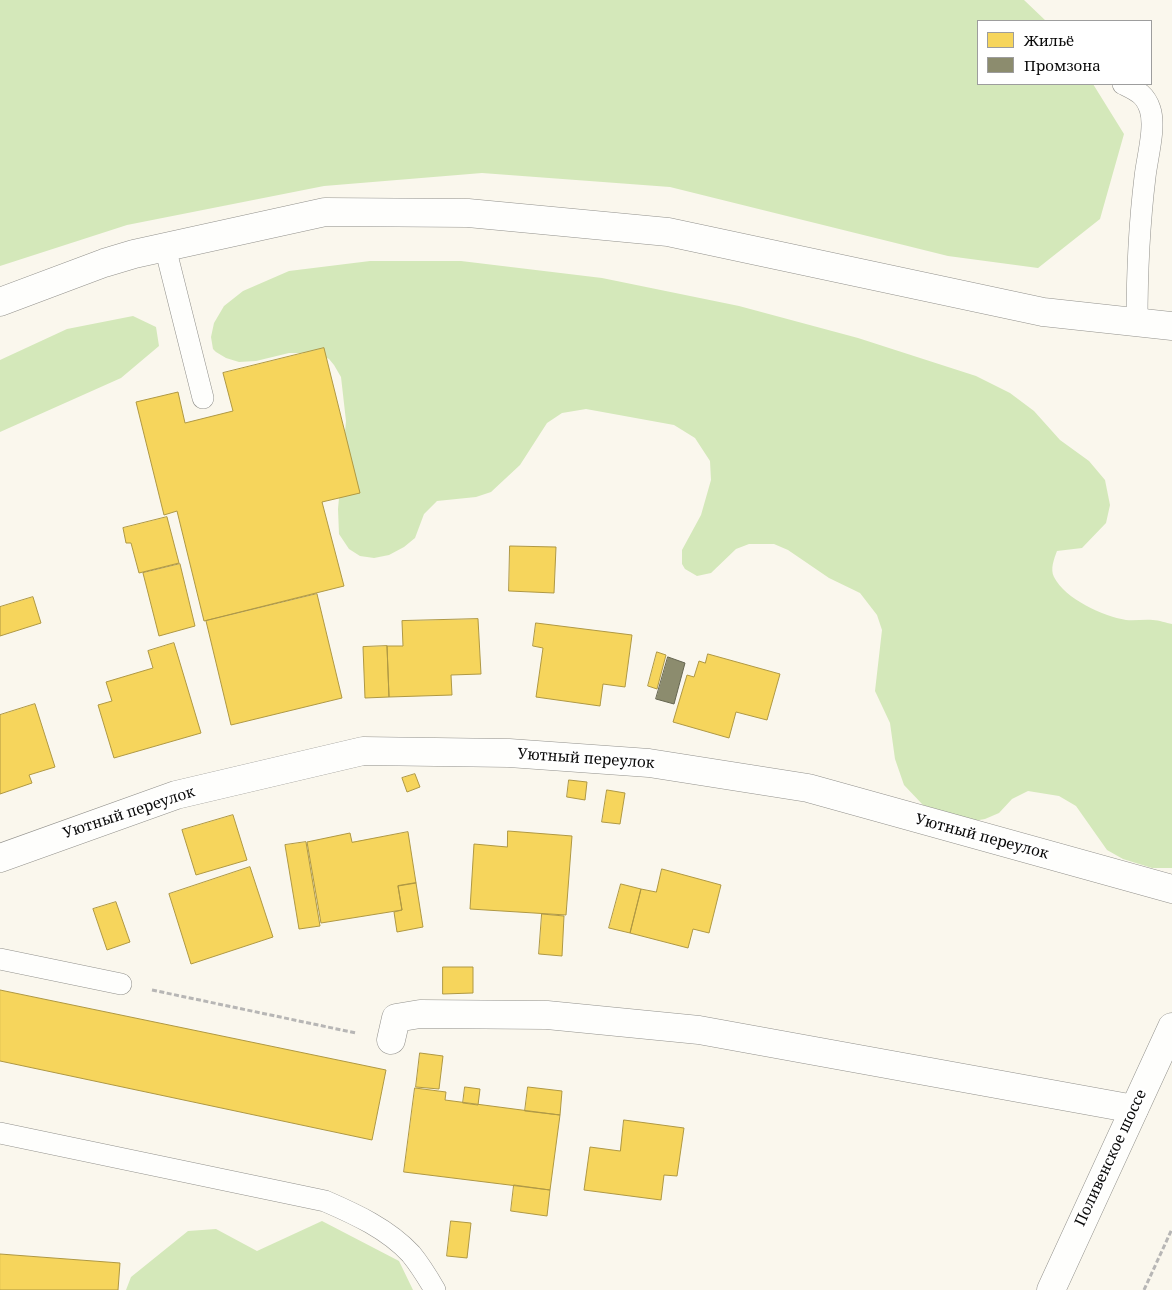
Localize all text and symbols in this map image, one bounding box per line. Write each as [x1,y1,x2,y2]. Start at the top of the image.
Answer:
legend [977,20,1152,85]
text: Жильё [1024,30,1074,50]
text: Промзона [1024,55,1101,75]
street label: Уютный переулок [517,745,655,773]
street label: Уютный переулок [61,783,197,843]
street label: Уютный переулок [913,811,1051,863]
street label: Поливенское шоссе [1071,1087,1151,1229]

